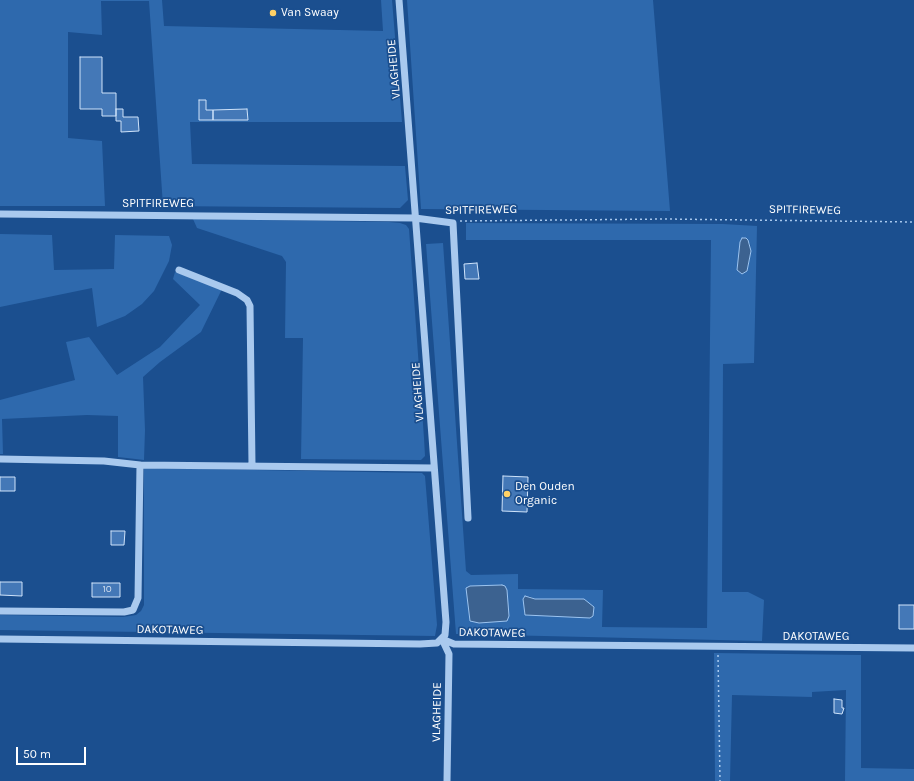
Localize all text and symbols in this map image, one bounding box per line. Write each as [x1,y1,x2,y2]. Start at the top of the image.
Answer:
place label: Van Swaay [281,6,339,20]
marker: Van Swaay [268,8,278,18]
street label: VLAGHEIDE [384,39,404,99]
street label: SPITFIREWEG [122,197,194,211]
street label: SPITFIREWEG [445,202,517,218]
street label: SPITFIREWEG [769,202,841,218]
street label: VLAGHEIDE [409,362,427,422]
place label: Den Ouden Organic [515,480,575,508]
marker: Den Ouden Organic [502,489,512,499]
house number: 10 [102,583,112,595]
street label: DAKOTAWEG [136,622,204,638]
street label: DAKOTAWEG [458,625,526,641]
street label: DAKOTAWEG [782,630,850,644]
street label: VLAGHEIDE [429,682,445,742]
scale bar [18,739,88,765]
text: 50 m [23,747,51,761]

